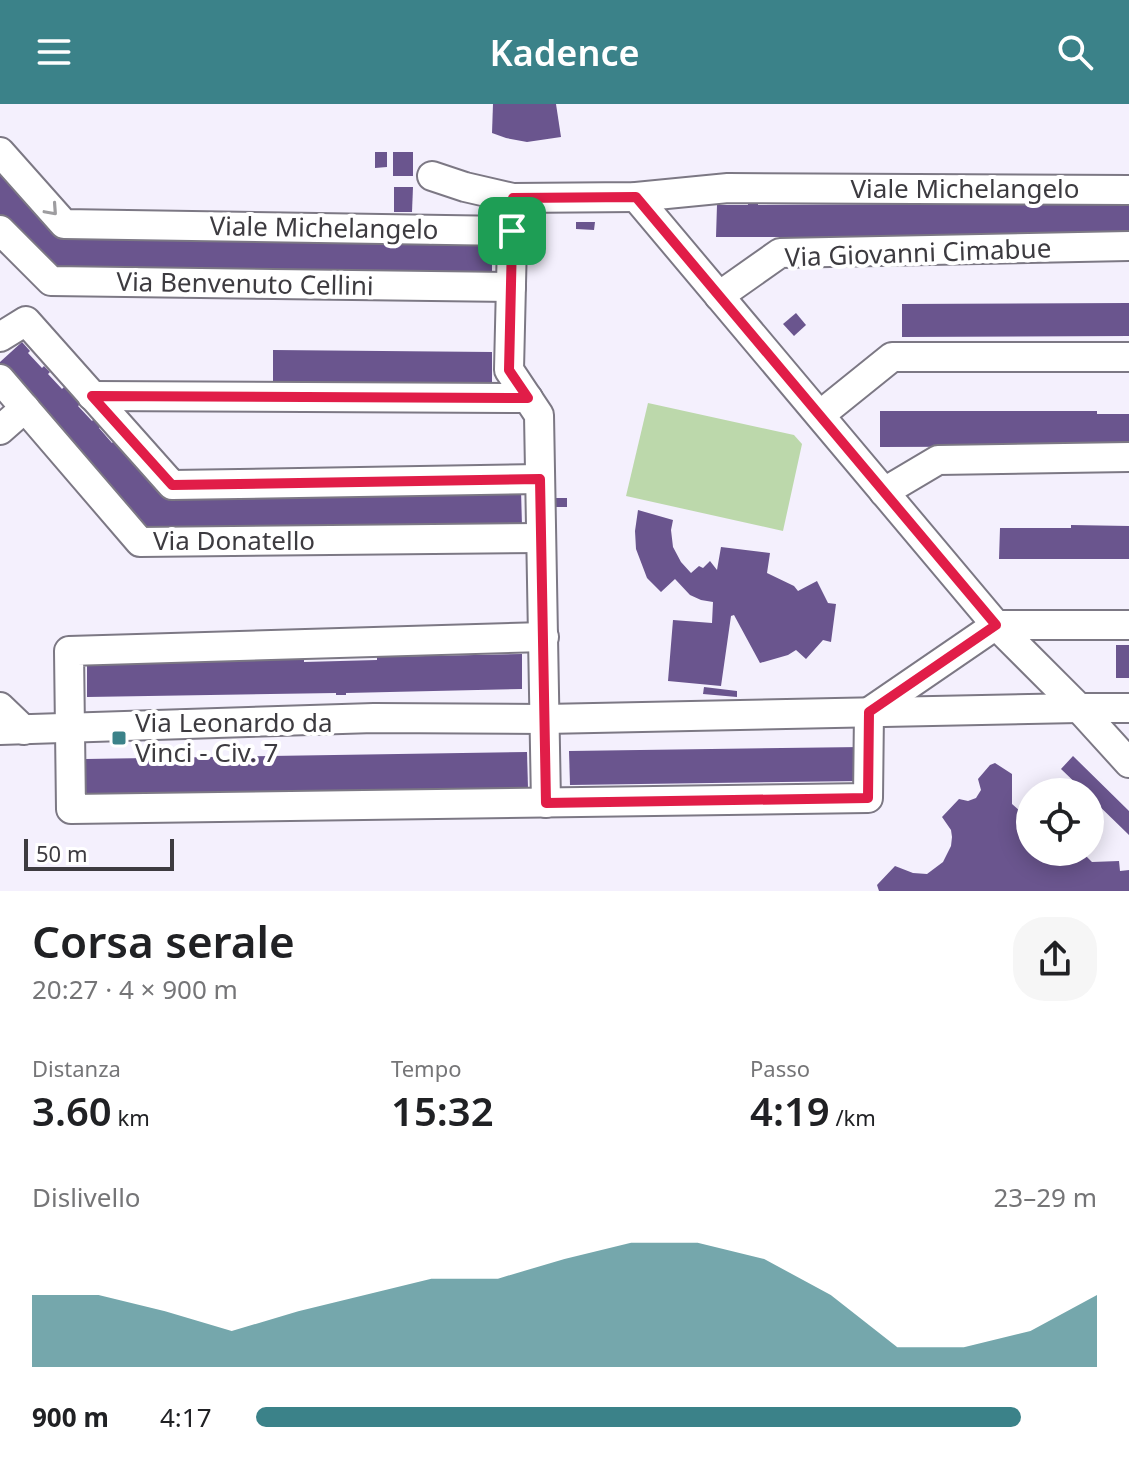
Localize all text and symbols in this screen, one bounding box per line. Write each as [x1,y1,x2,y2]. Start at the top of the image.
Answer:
text: Kadence [489,28,640,77]
icon: menu [32,30,76,74]
icon: search [1053,30,1097,74]
street label: Viale Michelangelo [851,170,1079,206]
pin [478,197,546,265]
one-way arrow [42,201,57,216]
street label: Viale Michelangelo [209,207,439,247]
icon: arrive [490,209,534,253]
street label: Via Giovanni Cimabue [784,229,1052,275]
street label: Via Benvenuto Cellini [116,263,374,303]
street label: Via Donatello [153,522,315,558]
place label: Via Leonardo da Vinci - Civ. 7 [135,704,333,770]
marker: Via Leonardo da Vinci - Civ. 7 [110,729,128,747]
map controls [1016,778,1104,866]
button: locate [1016,778,1104,866]
scale bar [24,835,174,871]
text: 50 m [36,838,87,868]
text: Corsa serale [32,911,295,971]
button: share [1013,917,1097,1001]
text: 20:27 · 4 × 900 m [32,971,238,1007]
text: Distanza [32,1053,121,1083]
text: Tempo [391,1053,462,1083]
text: Passo [750,1053,810,1083]
text: 3.60 [32,1083,112,1138]
text: 15:32 [391,1083,494,1138]
text: 4:19 [750,1083,830,1138]
text: km [112,1102,150,1132]
text: /km [830,1102,876,1132]
text: Dislivello [32,1179,141,1215]
text: 23–29 m [993,1179,1097,1215]
text: 900 m [32,1399,109,1435]
text: 4:17 [160,1399,212,1435]

